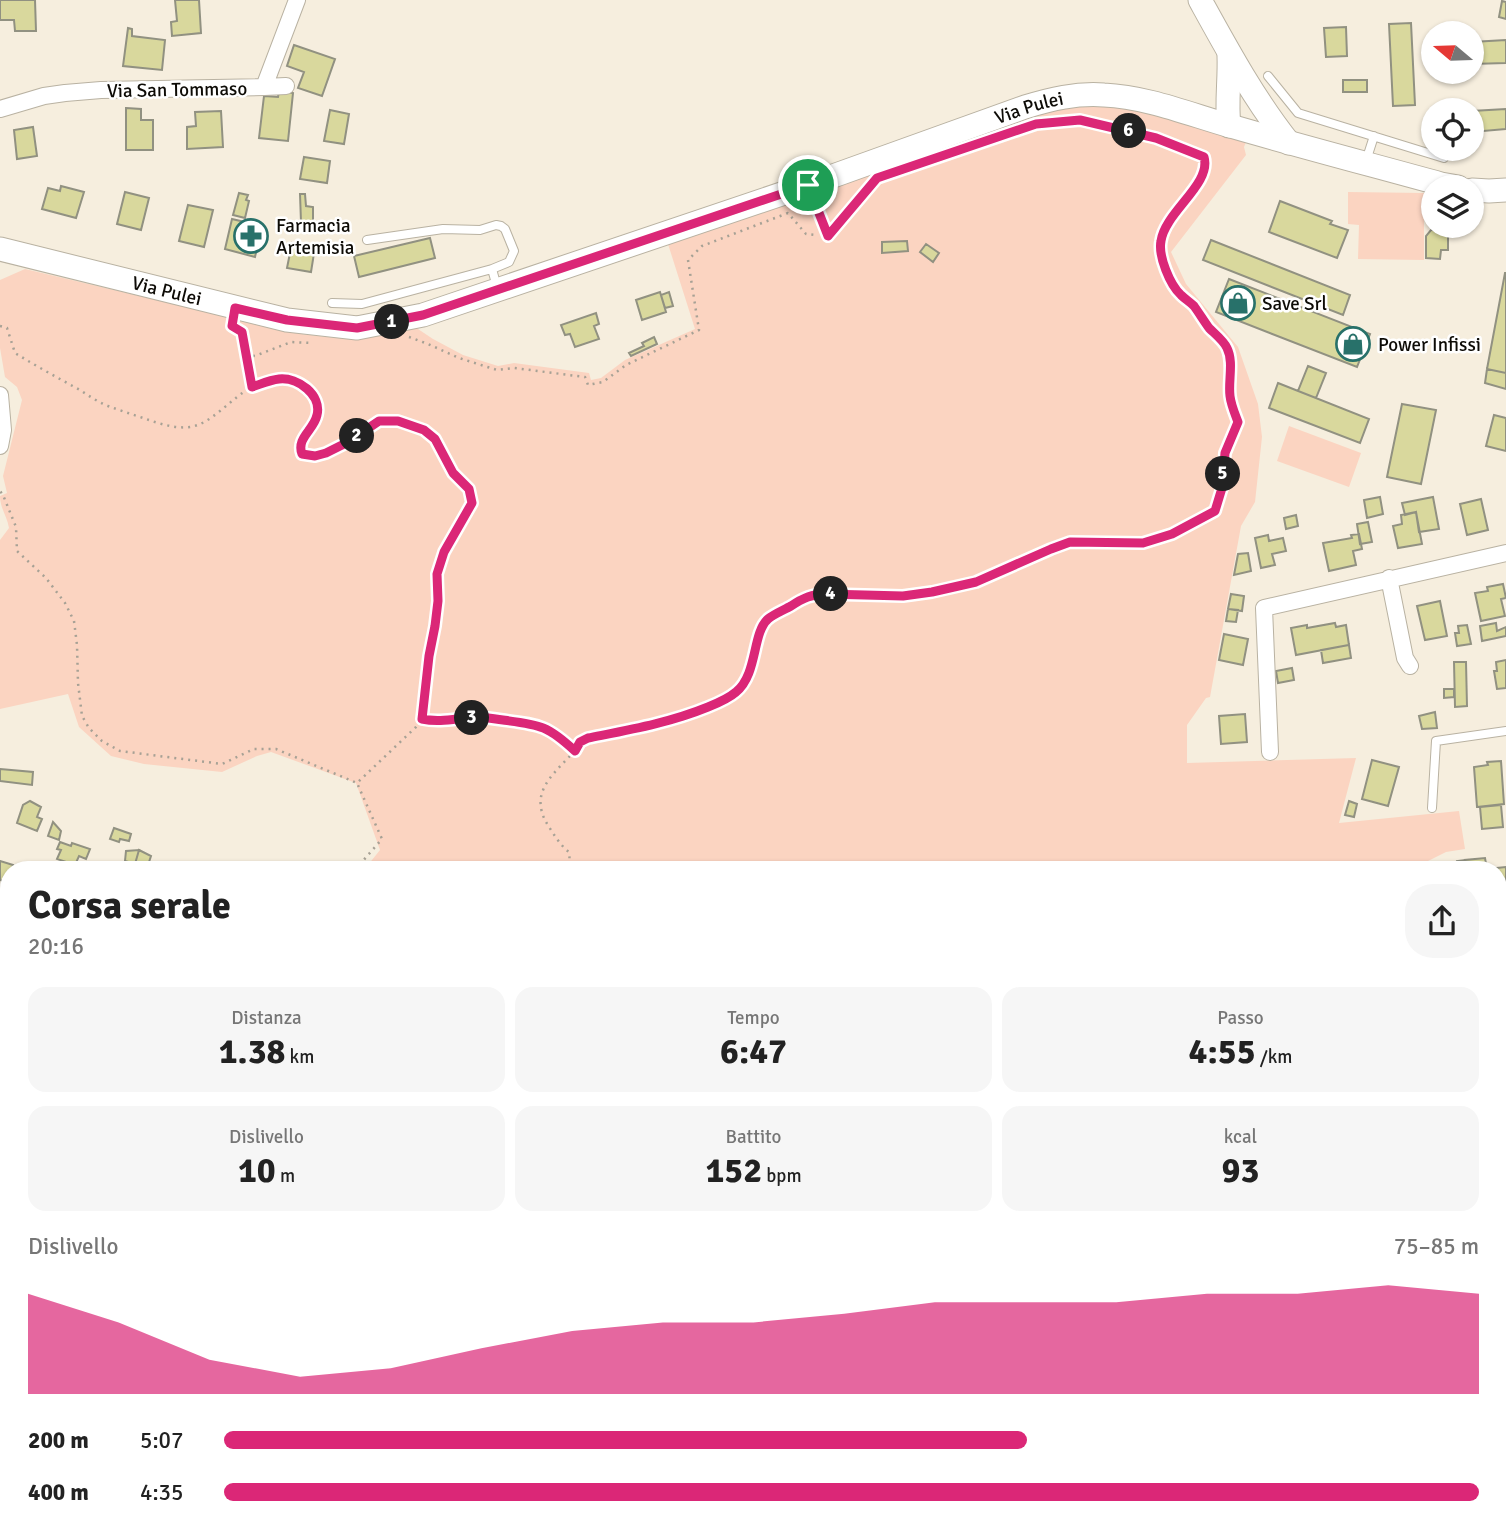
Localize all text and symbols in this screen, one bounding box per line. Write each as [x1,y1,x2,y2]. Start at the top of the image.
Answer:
north arrow [1421,21,1484,84]
map controls [1421,21,1484,238]
street label: Via San Tommaso [107,77,248,103]
street label: Via Pulei [991,87,1065,130]
button: locate [1421,98,1484,161]
pin: 6 [1112,114,1146,148]
text: 6 [1123,118,1134,142]
pin [778,155,838,215]
icon: arrive [789,166,827,204]
button: layers [1421,175,1484,238]
place label: Farmacia Artemisia [276,214,354,260]
pharmacy icon: Farmacia Artemisia [232,217,270,255]
street label: Via Pulei [129,271,204,311]
shop icon: Save Srl [1219,284,1257,322]
place label: Save Srl [1262,292,1327,316]
pin: 1 [374,304,410,340]
text: 1 [386,309,397,333]
shop icon: Power Infissi [1334,325,1372,363]
place label: Power Infissi [1378,333,1481,357]
pin: 2 [340,418,374,453]
text: 2 [351,423,362,447]
pin: 5 [1206,456,1240,491]
text: 5 [1217,461,1228,485]
pin: 4 [814,576,848,612]
text: 4 [825,581,836,605]
pin: 3 [454,700,490,736]
text: 3 [466,705,477,729]
text: Corsa serale [28,882,231,929]
button: share [1405,884,1479,958]
text: 20:16 [28,932,84,961]
text: Distanza [231,1006,302,1030]
text: Tempo [727,1006,780,1030]
text: Passo [1217,1006,1264,1030]
text: 1.38 [219,1030,285,1073]
text: 6:47 [720,1030,787,1073]
text: 4:55 [1189,1030,1256,1073]
text: km [285,1045,314,1069]
text: /km [1256,1045,1292,1069]
text: Dislivello [229,1125,304,1149]
text: Battito [726,1125,781,1149]
text: kcal [1224,1125,1257,1149]
text: 10 [238,1149,276,1192]
text: 152 [705,1149,762,1192]
text: 93 [1222,1149,1259,1192]
text: m [276,1164,295,1188]
text: bpm [762,1164,802,1188]
text: Dislivello [28,1232,119,1261]
text: 75–85 m [1394,1232,1479,1261]
text: 200 m [28,1426,89,1455]
text: 5:07 [140,1426,183,1455]
text: 400 m [28,1478,89,1507]
text: 4:35 [140,1478,183,1507]

